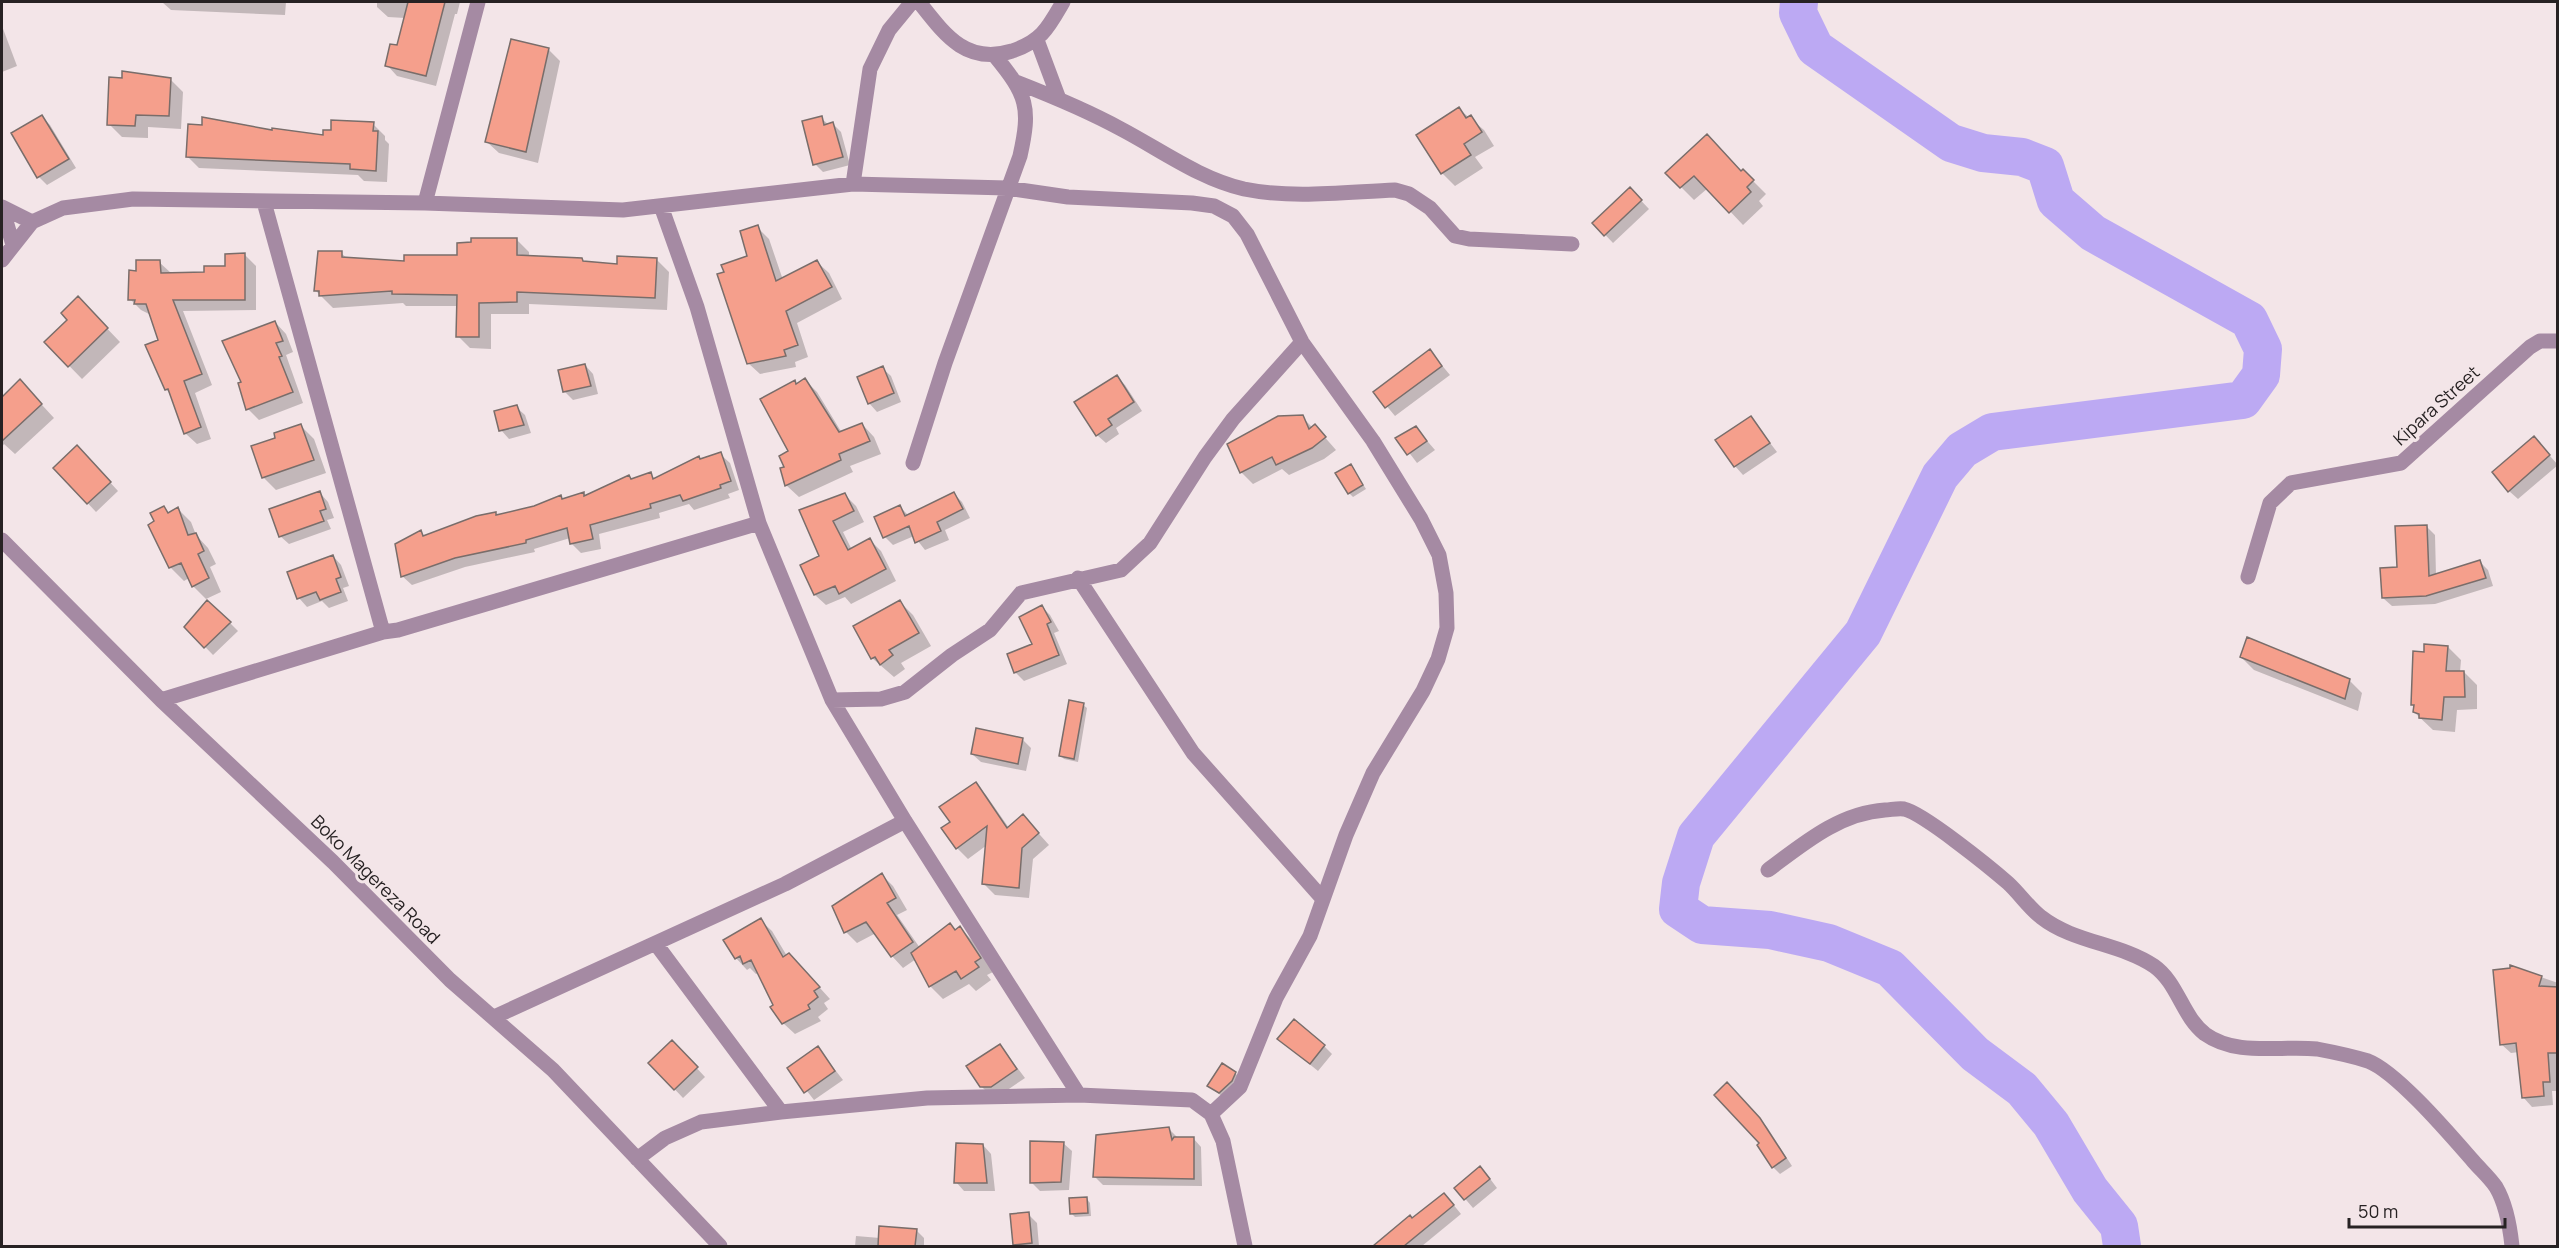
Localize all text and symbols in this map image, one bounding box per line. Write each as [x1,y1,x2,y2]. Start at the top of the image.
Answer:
street label: Kipara Street [2388,360,2484,450]
street label: Boko Magereza Road [306,809,446,949]
scale bar [2349,1191,2505,1229]
text: 50 m [2358,1199,2398,1223]

